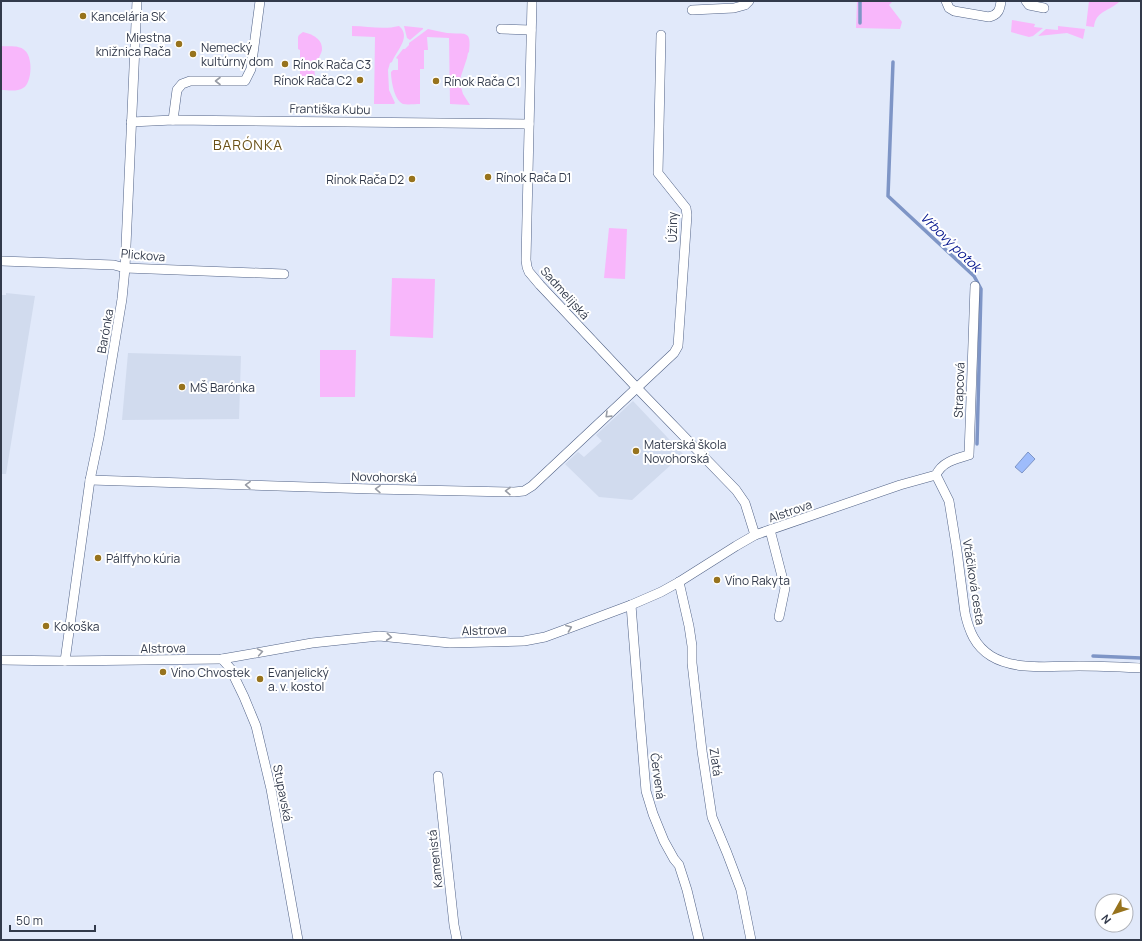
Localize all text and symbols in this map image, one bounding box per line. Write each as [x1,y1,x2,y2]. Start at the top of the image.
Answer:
place label: Kancelária SK [91,8,166,25]
marker: Kancelária SK [78,11,88,21]
place label: Miestna knižnica Rača [96,29,171,60]
marker: Miestna knižnica Rača [174,39,184,49]
place label: Nemecký kultúrny dom [201,39,273,70]
marker: Nemecký kultúrny dom [188,49,198,59]
place label: Rínok Rača C3 [293,56,371,73]
marker: Rínok Rača C3 [280,59,290,69]
place label: Rínok Rača C2 [274,72,352,89]
place label: Rínok Rača C1 [444,73,520,90]
marker: Rínok Rača C2 [355,75,365,85]
marker: Rínok Rača C1 [431,76,441,86]
one-way arrow [215,77,221,85]
street label: Františka Kubu [289,100,371,118]
district label: BARÓNKA [213,135,283,154]
place label: Rínok Rača D1 [496,169,572,186]
place label: Rínok Rača D2 [326,171,404,188]
marker: Rínok Rača D1 [483,172,493,182]
marker: Rínok Rača D2 [407,174,417,184]
water label: Vŕbový potok [917,208,987,277]
street label: Úžiny [664,211,681,242]
street label: Plickova [120,245,166,265]
street label: Sadmelijská [537,263,593,323]
street label: Barónka [93,307,117,355]
street label: Strapcová [950,362,968,418]
place label: MŠ Barónka [190,379,255,396]
marker: MŠ Barónka [177,382,187,392]
one-way arrow [605,410,613,417]
place label: Materská škola Novohorská [644,436,726,467]
marker: Materská škola Novohorská [631,446,641,456]
street label: Novohorská [351,468,417,486]
one-way arrow [245,480,251,489]
one-way arrow [375,485,381,493]
one-way arrow [505,487,511,496]
street label: Alstrova [766,496,814,526]
street label: Vtáčiková cesta [959,538,989,626]
place label: Pálffyho kúria [106,550,180,567]
marker: Pálffyho kúria [93,553,103,563]
place label: Víno Rakyta [725,572,790,589]
marker: Víno Rakyta [712,575,722,585]
place label: Kokoška [54,618,100,635]
marker: Kokoška [41,621,51,631]
street label: Alstrova [461,621,507,639]
one-way arrow [566,625,573,633]
one-way arrow [386,632,392,641]
street label: Alstrova [140,639,186,657]
one-way arrow [257,648,263,657]
place label: Víno Chvostek [171,664,251,681]
place label: Evanjelický a. v. kostol [268,664,330,695]
marker: Víno Chvostek [158,667,168,677]
marker: Evanjelický a. v. kostol [255,674,265,684]
street label: Zlatá [706,747,726,777]
street label: Červená [646,752,670,800]
street label: Stupavská [269,763,297,823]
street label: Kamenistá [423,829,447,889]
north arrow [1094,893,1134,933]
scale bar [10,907,95,933]
text: 50 m [16,912,43,929]
text: N [1097,912,1114,927]

